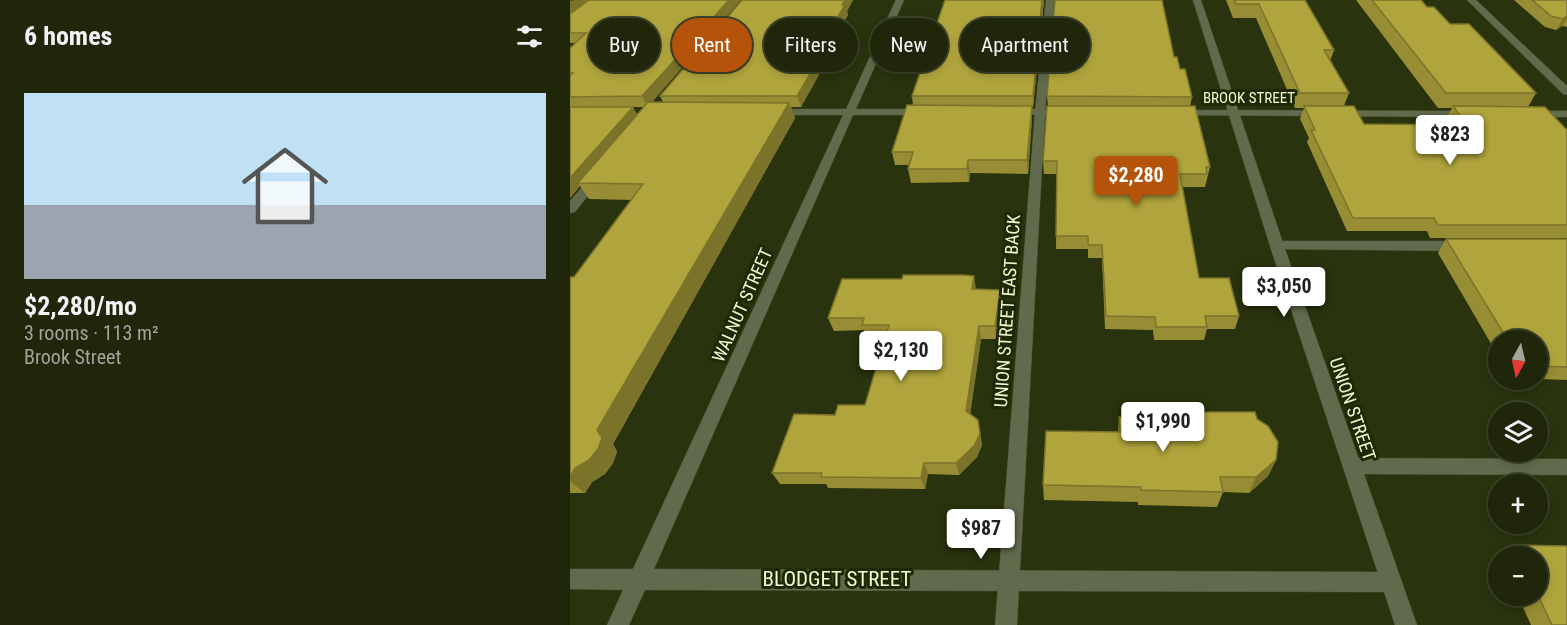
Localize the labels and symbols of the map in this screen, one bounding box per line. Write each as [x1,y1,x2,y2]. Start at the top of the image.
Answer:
street label: BROOK STREET [1203,89,1295,107]
pin: $823 [1414,115,1486,166]
pin: $2,280 [1087,156,1185,207]
street label: UNION STREET EAST BACK [990,214,1024,408]
street label: WALNUT STREET [708,245,776,365]
pin: $3,050 [1235,267,1333,318]
north arrow [1488,330,1548,390]
pin: $2,130 [852,331,950,382]
street label: UNION STREET [1326,355,1380,463]
pin: $1,990 [1114,402,1212,453]
pin: $987 [945,509,1017,560]
street label: BLODGET STREET [763,567,911,591]

